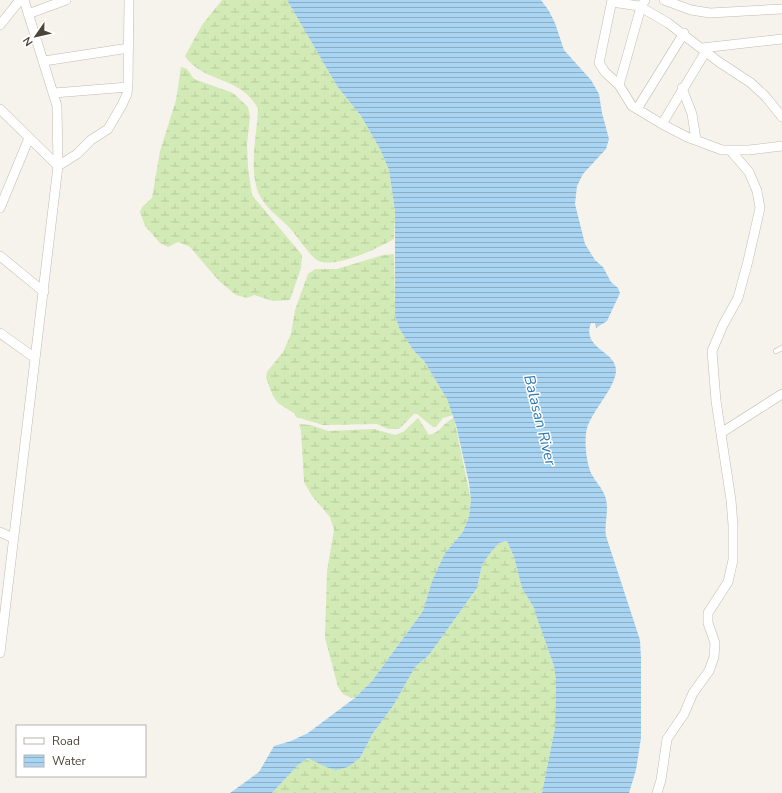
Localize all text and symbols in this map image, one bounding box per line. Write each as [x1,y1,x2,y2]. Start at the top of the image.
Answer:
north arrow [16,16,56,56]
text: N [20,34,37,49]
water label: Balasan River [519,373,561,468]
legend [16,725,146,777]
text: Road [52,733,80,749]
text: Water [52,753,86,769]

